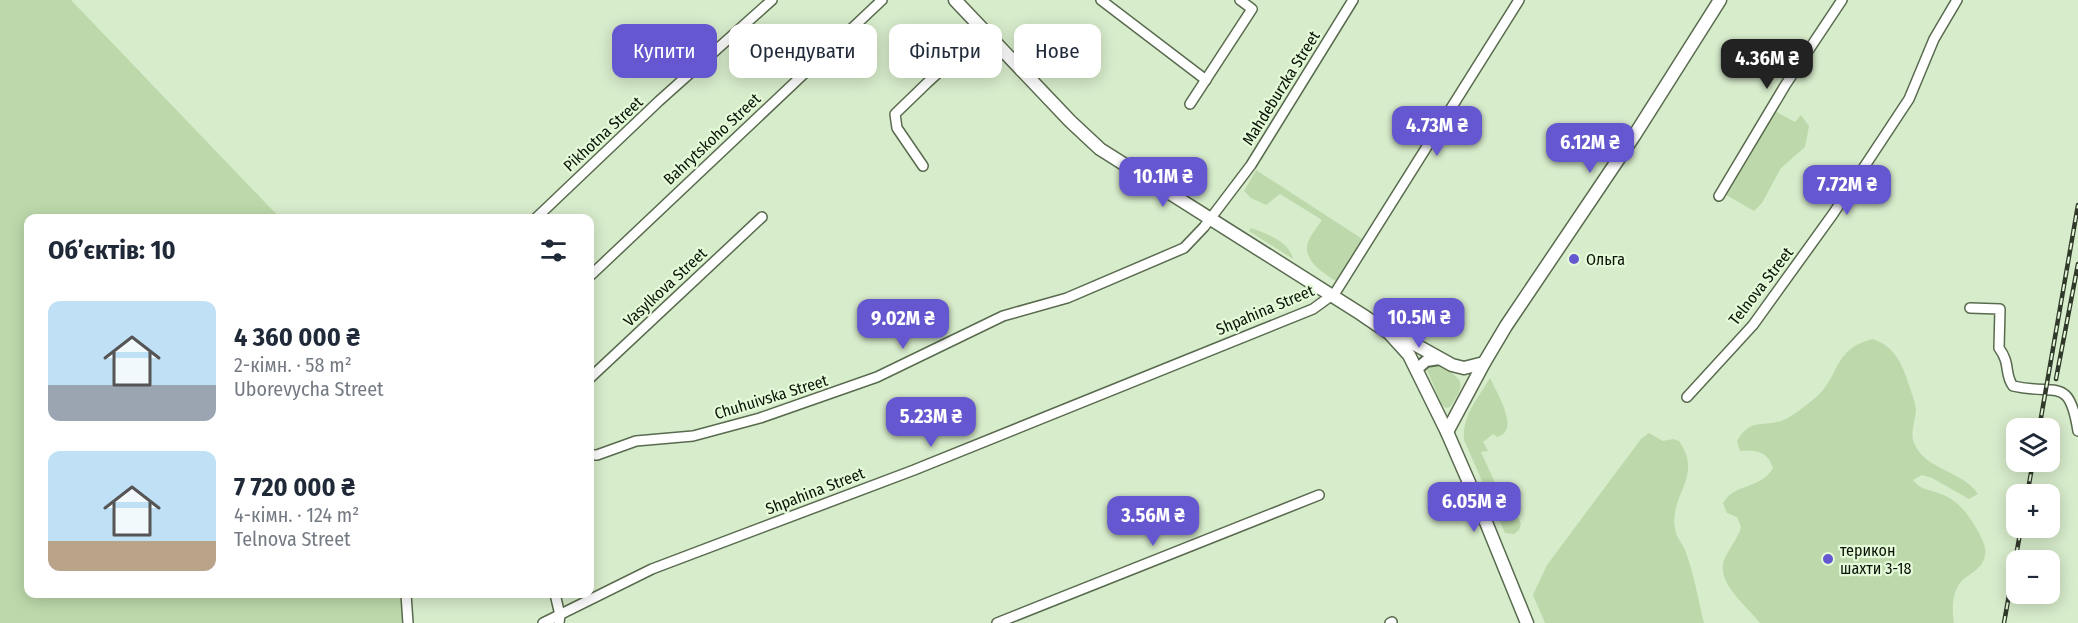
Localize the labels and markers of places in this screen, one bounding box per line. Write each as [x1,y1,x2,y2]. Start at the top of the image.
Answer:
pin: 4.36M ₴ [1712,39,1822,90]
pin: 4.73M ₴ [1382,106,1492,157]
pin: 6.12M ₴ [1535,123,1645,174]
pin: 10.1M ₴ [1108,157,1218,208]
pin: 7.72M ₴ [1792,165,1902,216]
place label: Ольга [1586,250,1625,269]
marker: Ольга [1567,252,1581,266]
pin: 10.5M ₴ [1364,298,1474,349]
pin: 9.02M ₴ [848,299,958,350]
pin: 5.23M ₴ [876,397,986,448]
pin: 6.05M ₴ [1419,482,1529,533]
pin: 3.56M ₴ [1098,496,1208,547]
place label: терикон шахти 3-18 [1840,541,1911,578]
marker: терикон шахти 3-18 [1821,552,1835,566]

